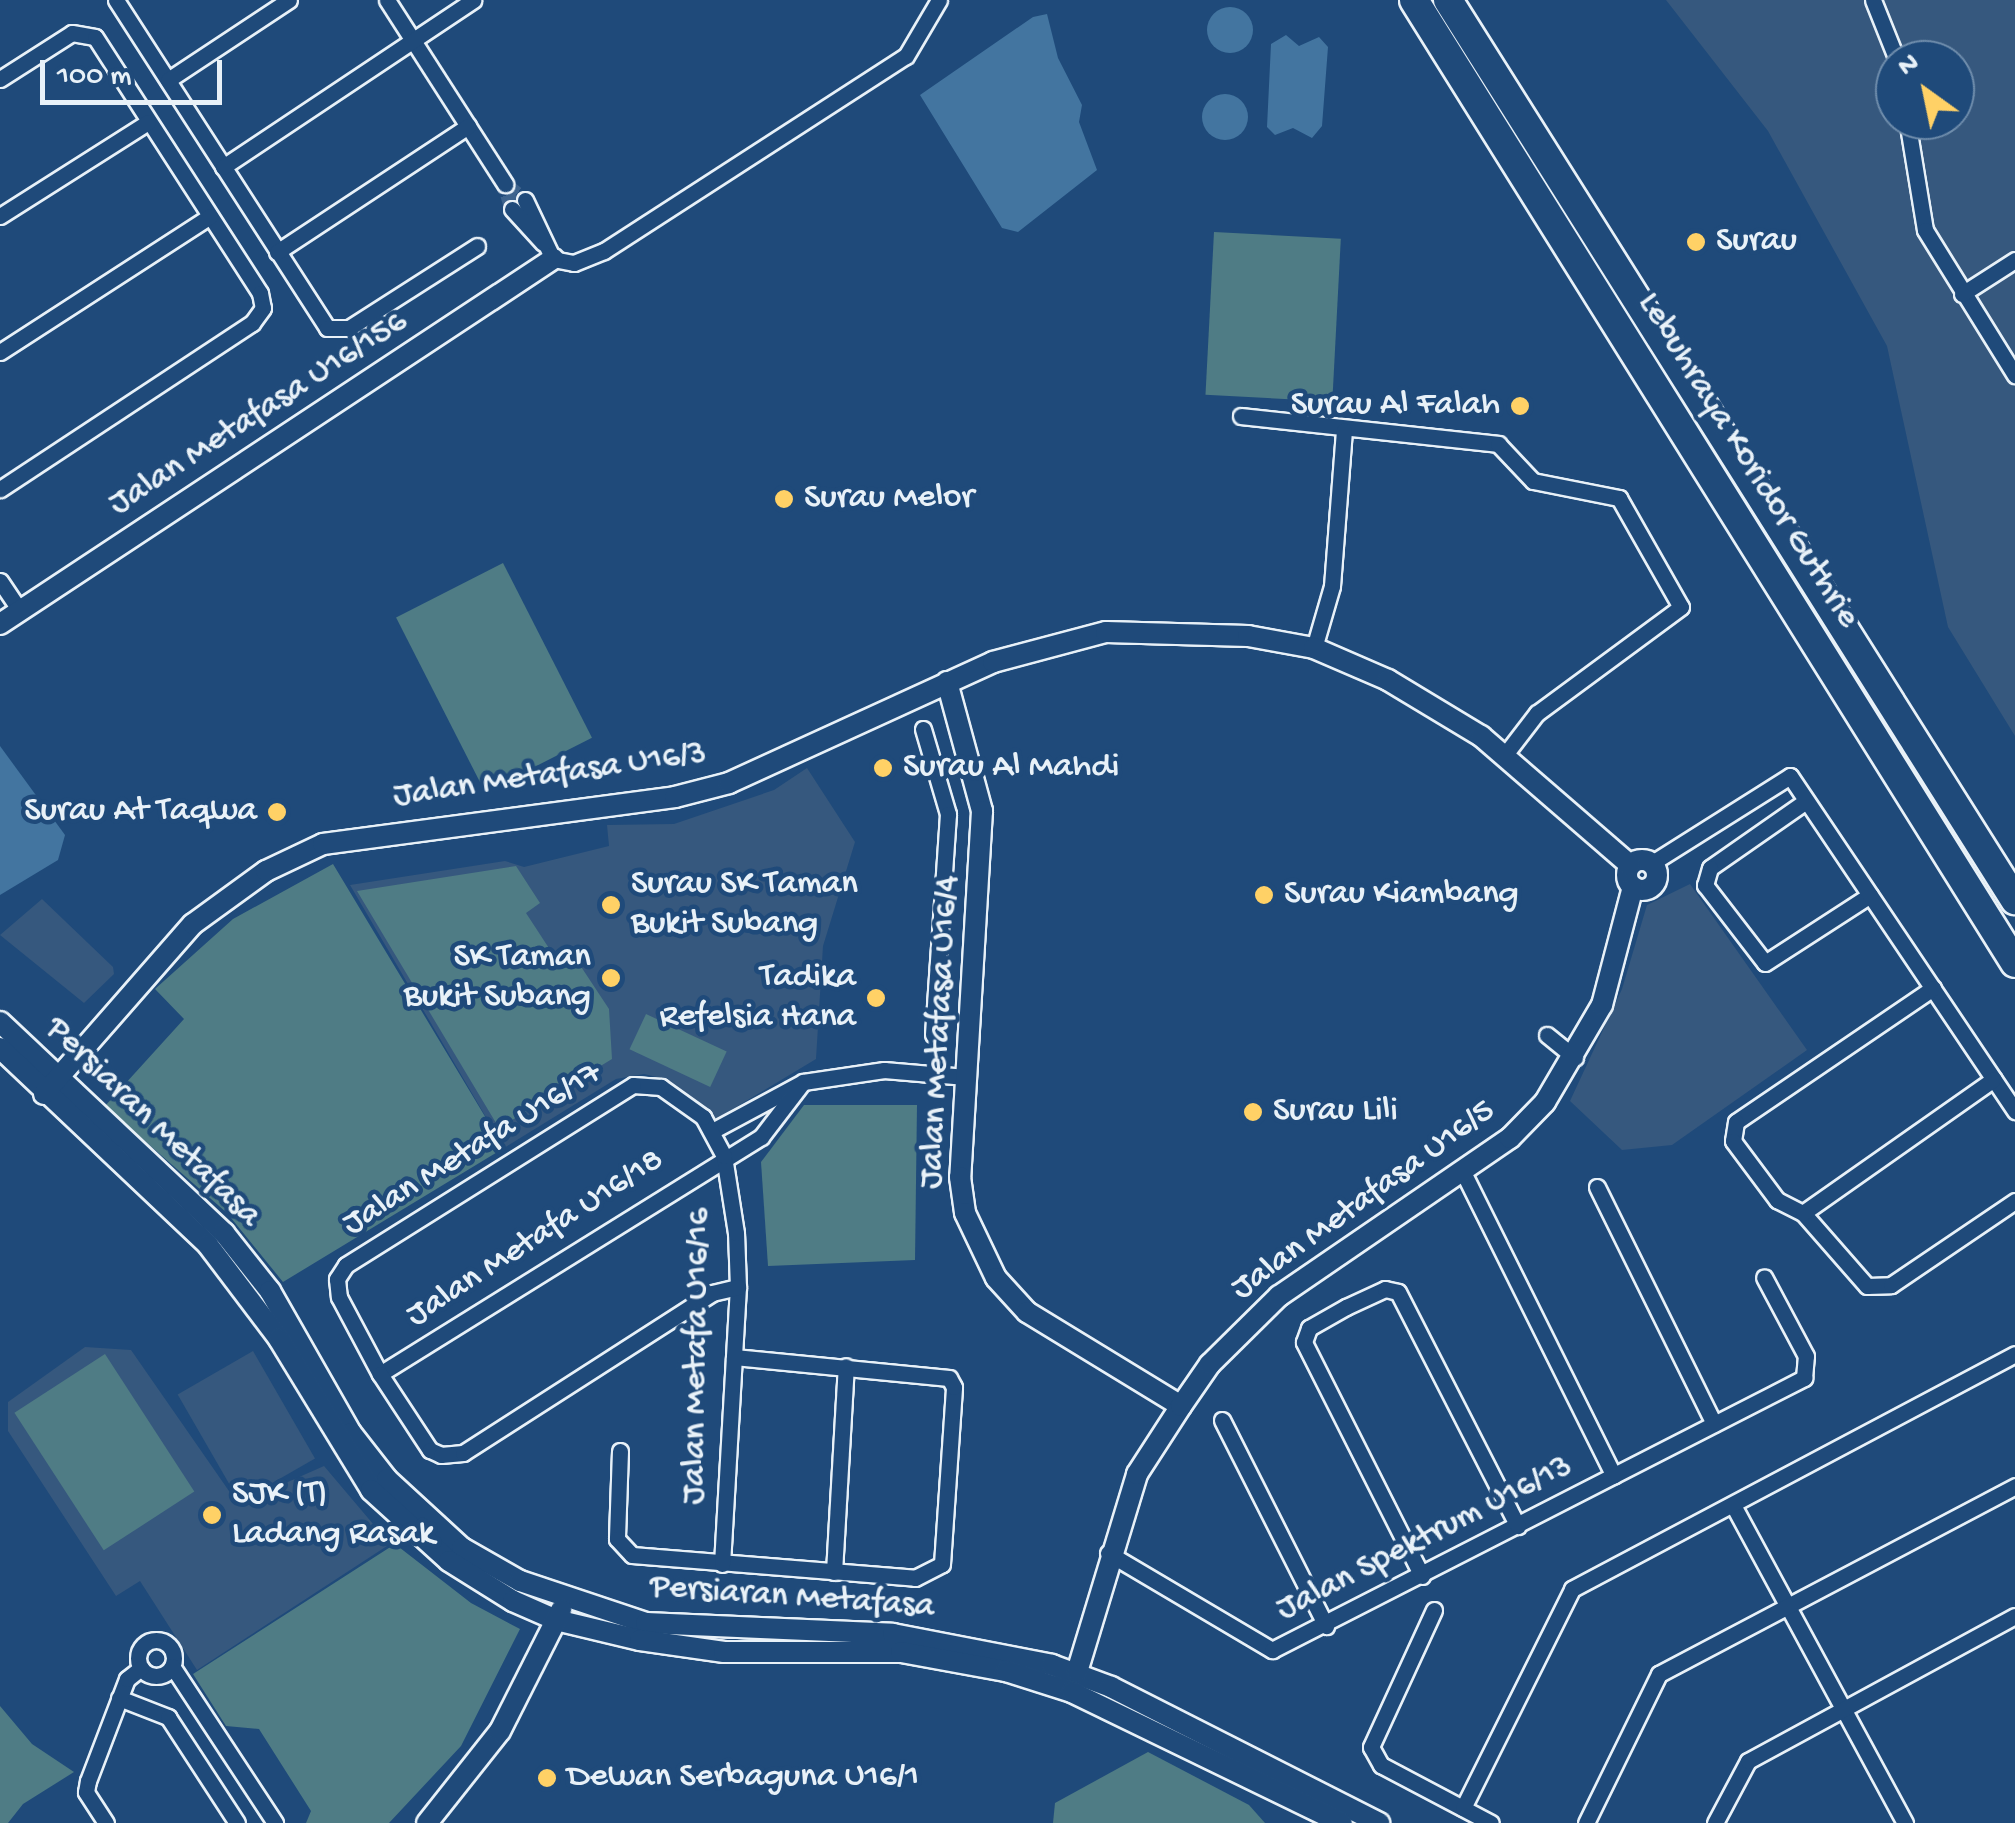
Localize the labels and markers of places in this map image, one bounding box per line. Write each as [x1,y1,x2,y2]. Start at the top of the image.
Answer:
place label: Surau [1716,221,1797,263]
marker: Surau [1685,231,1707,253]
place label: Surau Al Falah [1291,385,1500,427]
marker: Surau Al Falah [1509,395,1531,417]
place label: Surau Melor [804,478,974,520]
marker: Surau Melor [773,488,795,510]
place label: Surau Al Mahdi [903,747,1119,789]
marker: Surau Al Mahdi [872,757,894,779]
place label: Surau At Taqwa [24,791,257,833]
marker: Surau At Taqwa [266,801,288,823]
place label: Surau SK Taman Bukit Subang [631,864,858,946]
place label: Surau Kiambang [1284,874,1519,916]
marker: Surau Kiambang [1253,884,1275,906]
marker: Surau SK Taman Bukit Subang [600,894,622,916]
place label: SK Taman Bukit Subang [404,937,591,1019]
place label: Tadika Refelsia Hana [659,957,856,1039]
marker: SK Taman Bukit Subang [600,967,622,989]
marker: Tadika Refelsia Hana [865,987,887,1009]
place label: Surau Lili [1273,1091,1398,1133]
marker: Surau Lili [1242,1101,1264,1123]
place label: SJK (T) Ladang Rasak [232,1474,435,1556]
marker: SJK (T) Ladang Rasak [201,1504,223,1526]
place label: Dewan Serbaguna U16/1 [567,1757,919,1799]
marker: Dewan Serbaguna U16/1 [536,1767,558,1789]

